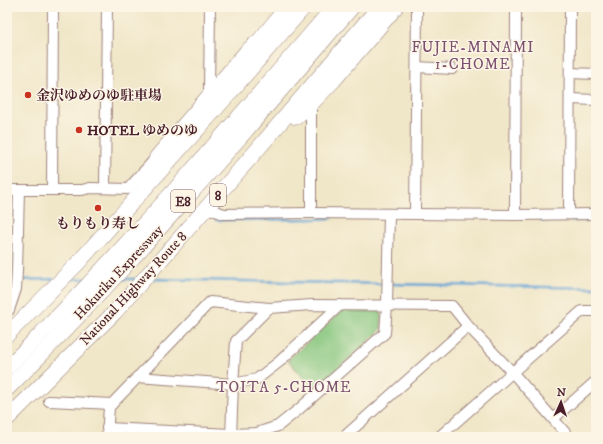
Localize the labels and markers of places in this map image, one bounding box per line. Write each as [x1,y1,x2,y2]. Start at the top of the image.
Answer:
place label: 金沢ゆめのゆ駐車場 [36,87,162,105]
marker: 金沢ゆめのゆ駐車場 [23,90,33,100]
place label: HOTEL ゆめのゆ [87,122,198,140]
marker: HOTEL ゆめのゆ [74,125,84,135]
marker: もりもり寿し [93,203,103,213]
place label: もりもり寿し [56,215,140,233]

